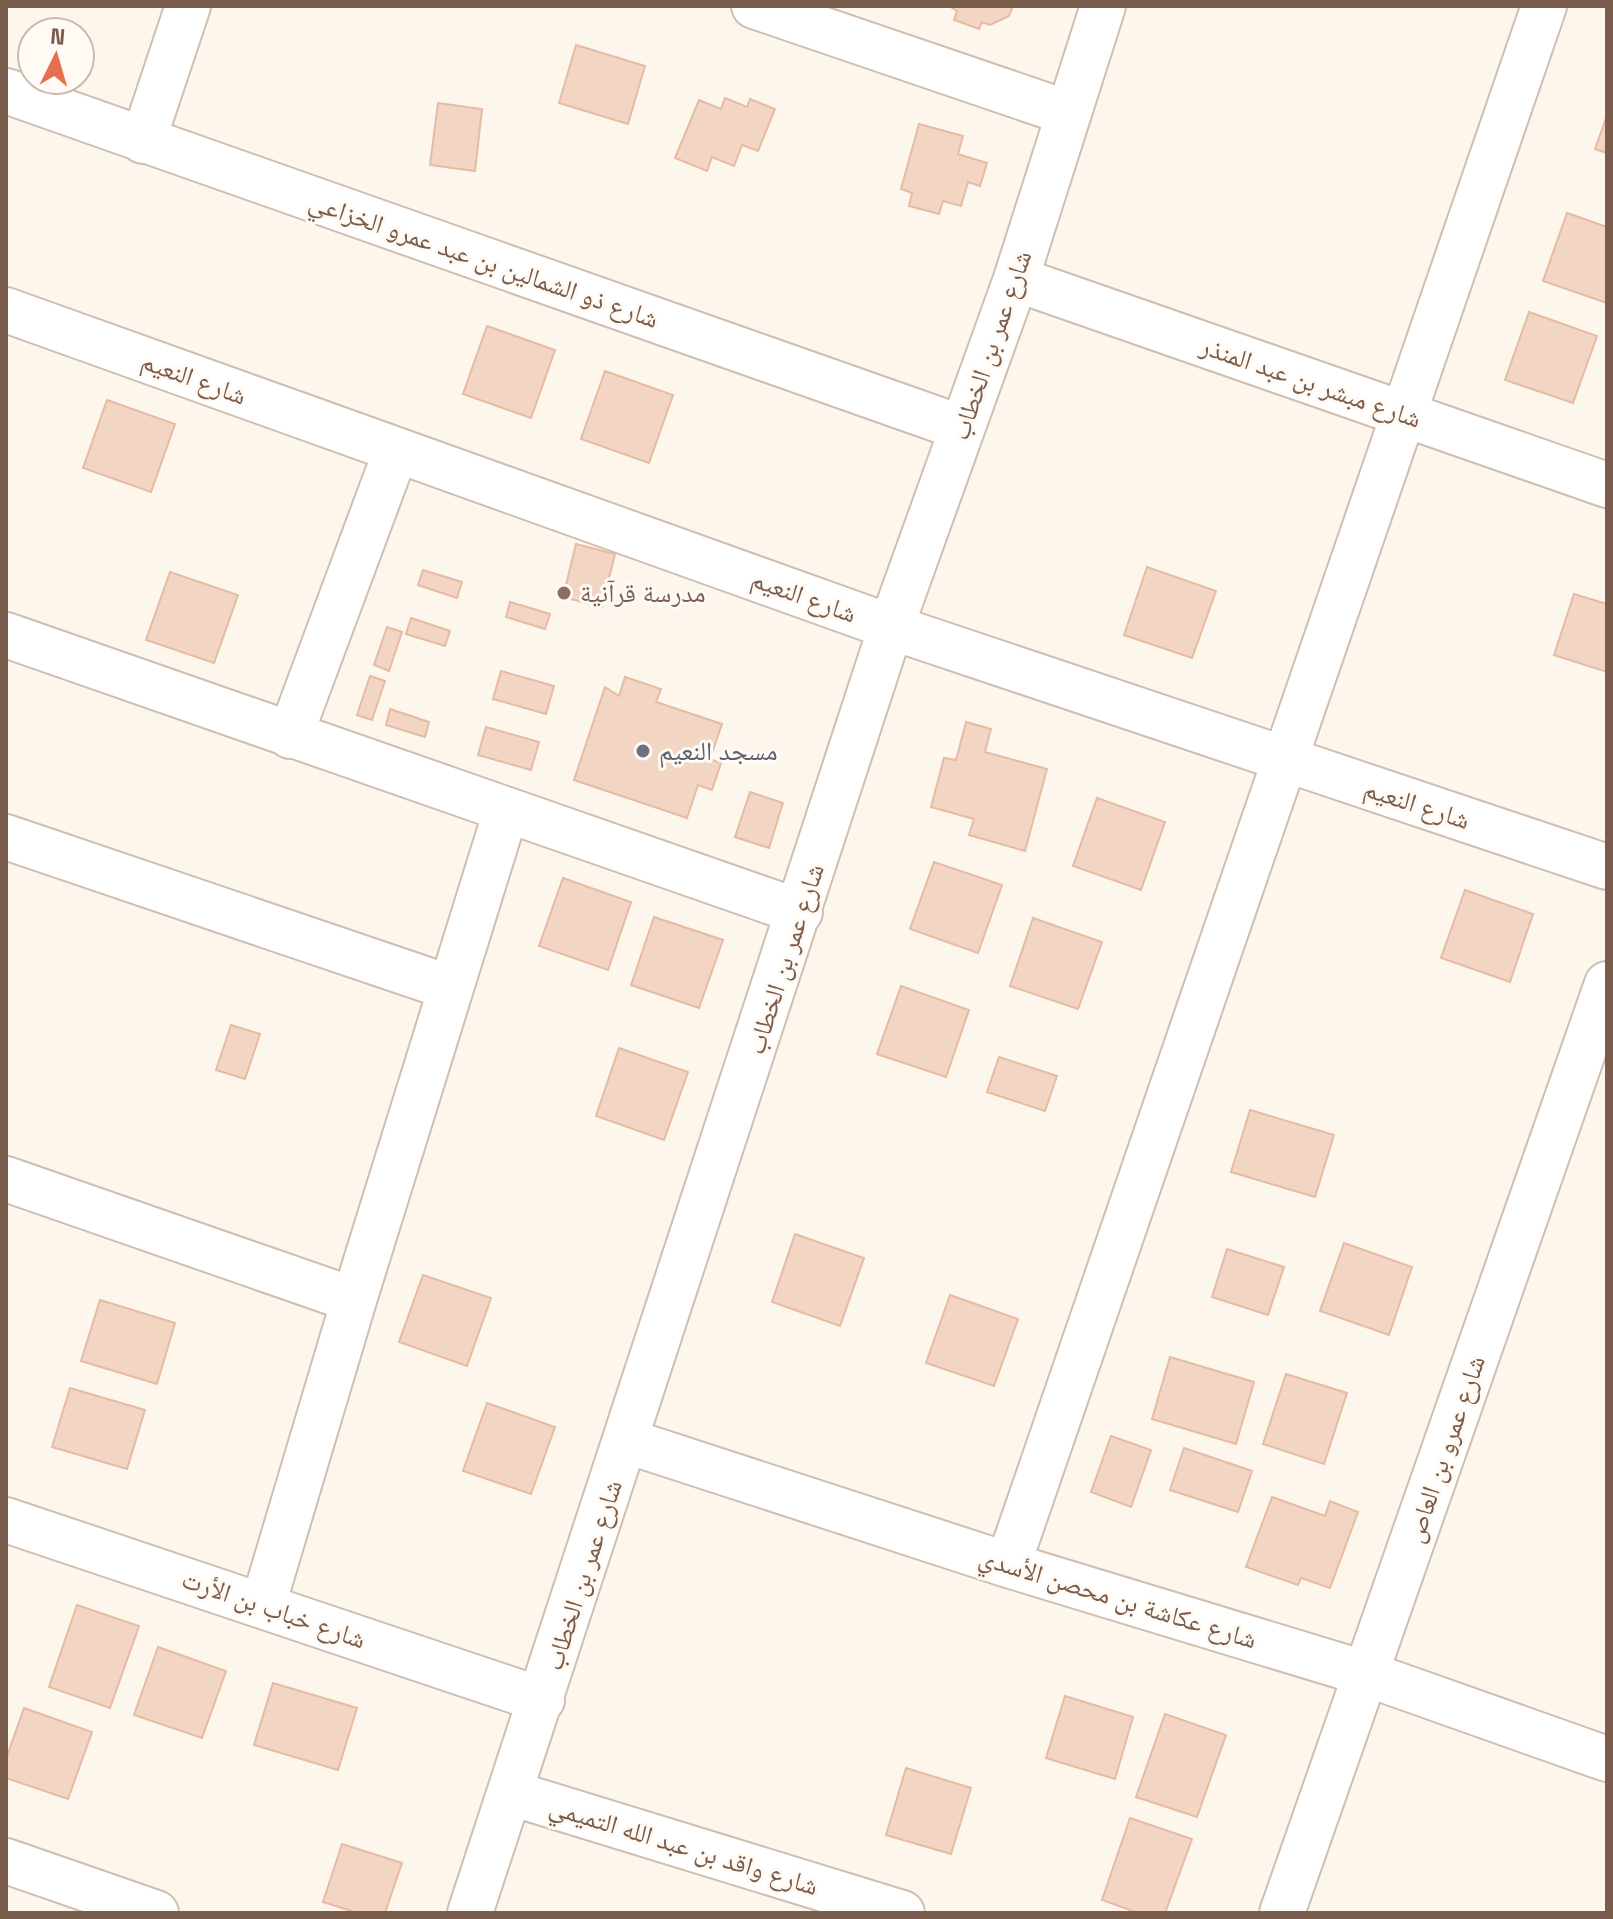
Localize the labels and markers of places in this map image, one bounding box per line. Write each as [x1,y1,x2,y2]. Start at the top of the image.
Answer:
place label: مدرسة قرآنية [580,576,706,610]
marker: مدرسة قرآنية [555,584,573,602]
place label: مسجد النعيم [659,734,778,768]
marker: مسجد النعيم [634,742,652,760]

